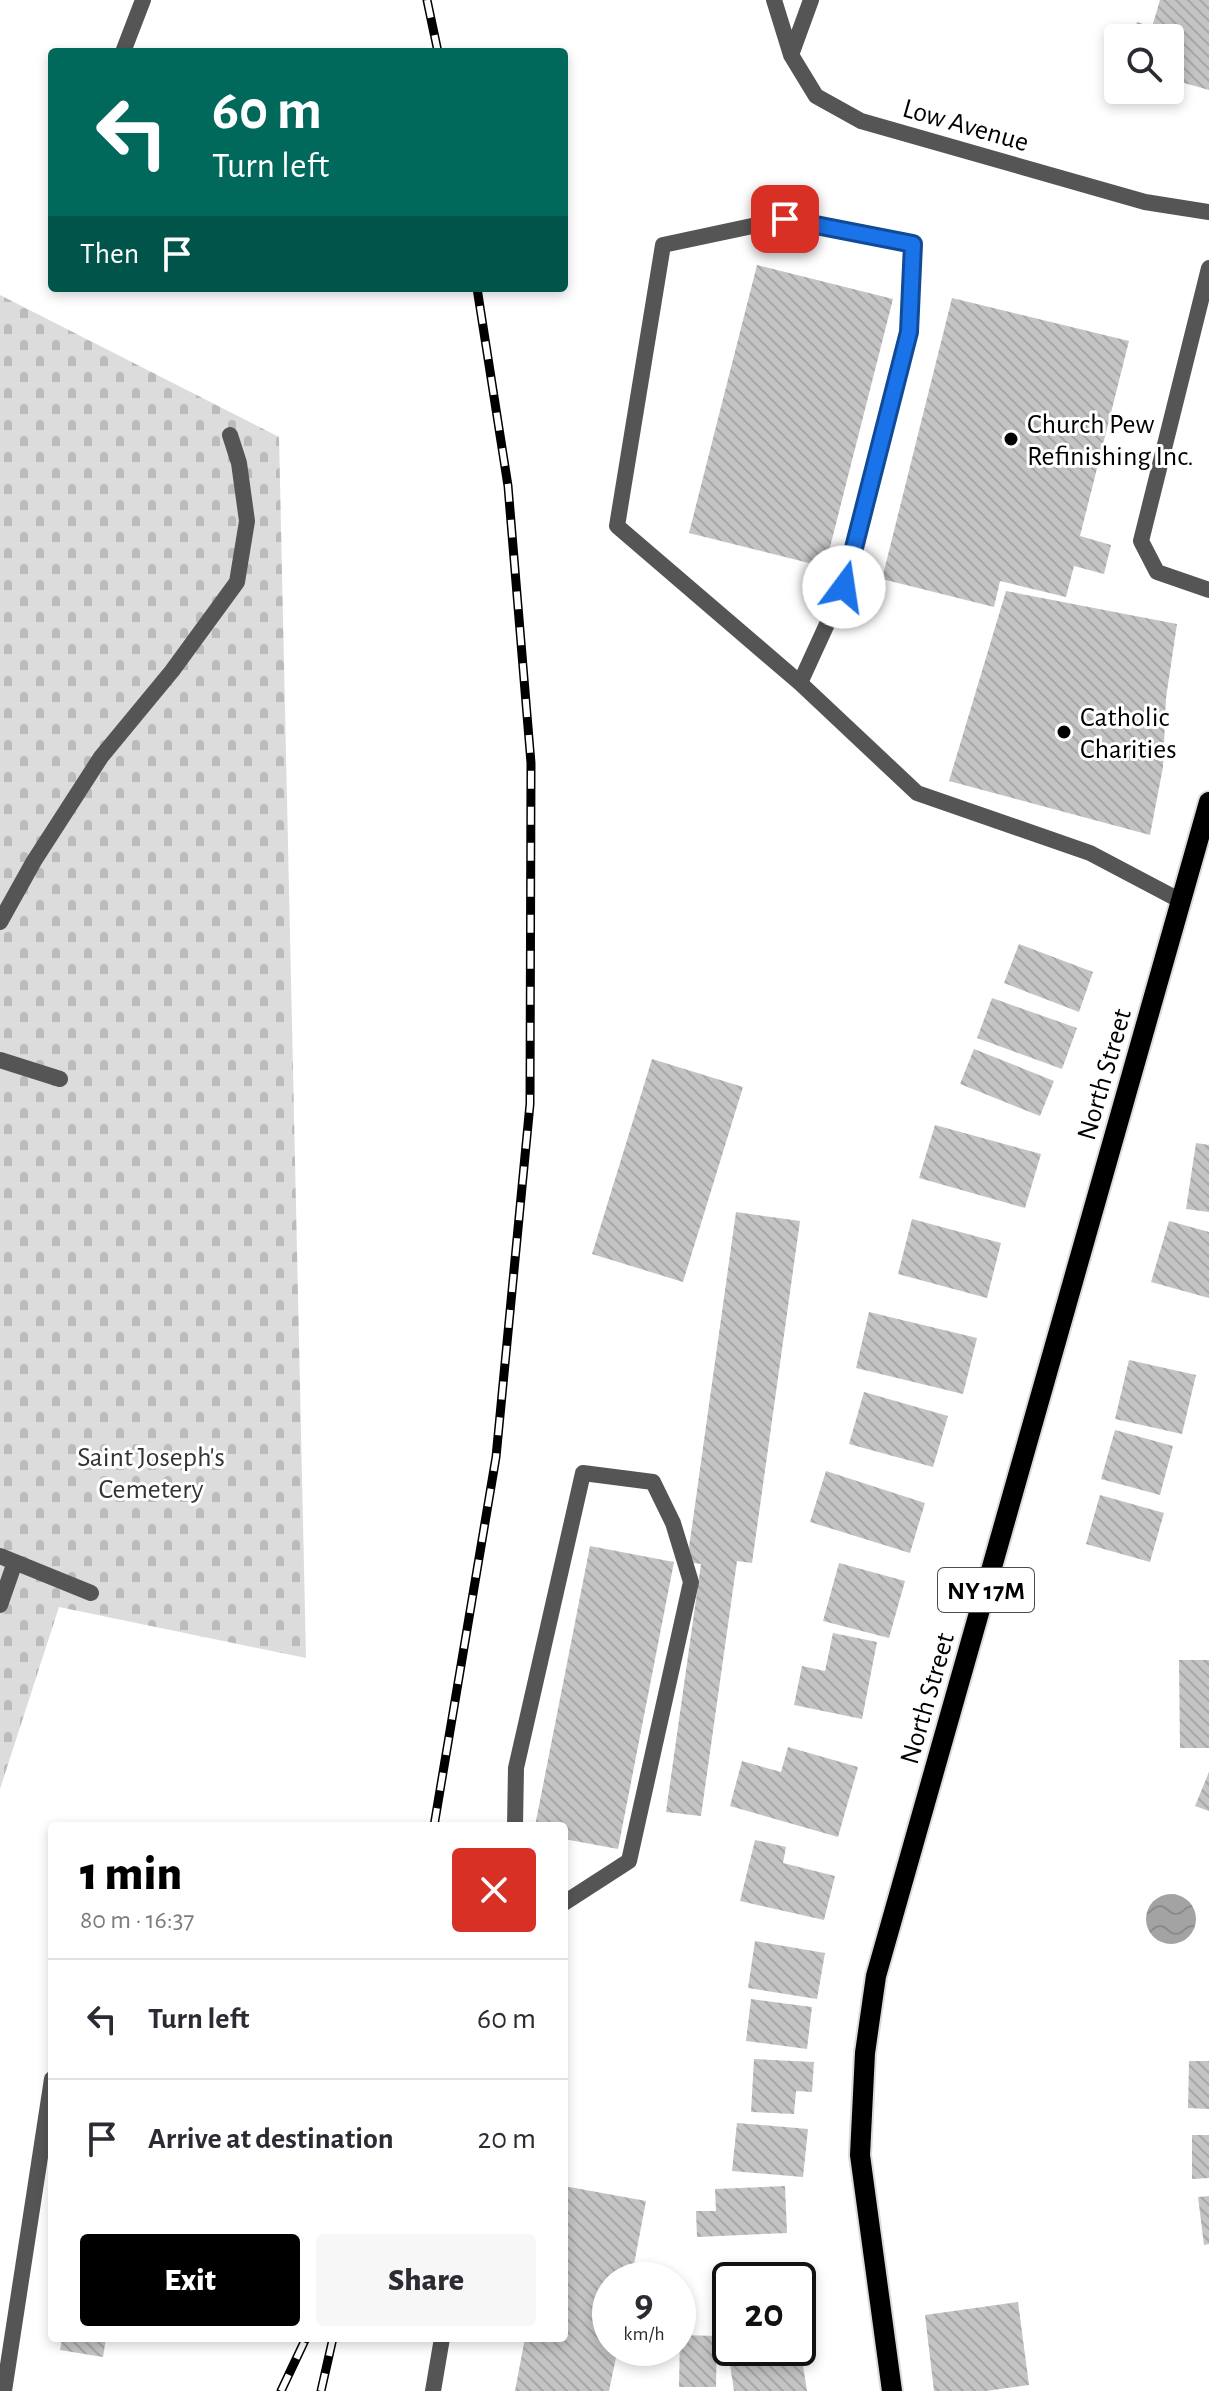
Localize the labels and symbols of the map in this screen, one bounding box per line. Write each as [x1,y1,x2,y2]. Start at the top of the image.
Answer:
street label: Low Avenue [899,95,1032,157]
pin [751,185,819,253]
place label: Church Pew Refinishing Inc. [1027,411,1194,471]
marker: Church Pew Refinishing Inc. [1002,430,1020,448]
position arrow [802,545,886,629]
place label: Catholic Charities [1080,704,1177,764]
marker: Catholic Charities [1055,723,1073,741]
street label: North Street [1073,1006,1137,1143]
park label: Saint Joseph's Cemetery [77,1444,225,1504]
road number: NY 17M [938,1568,1034,1612]
street label: North Street [896,1630,960,1767]
speed limit sign: 20 [712,2262,816,2366]

